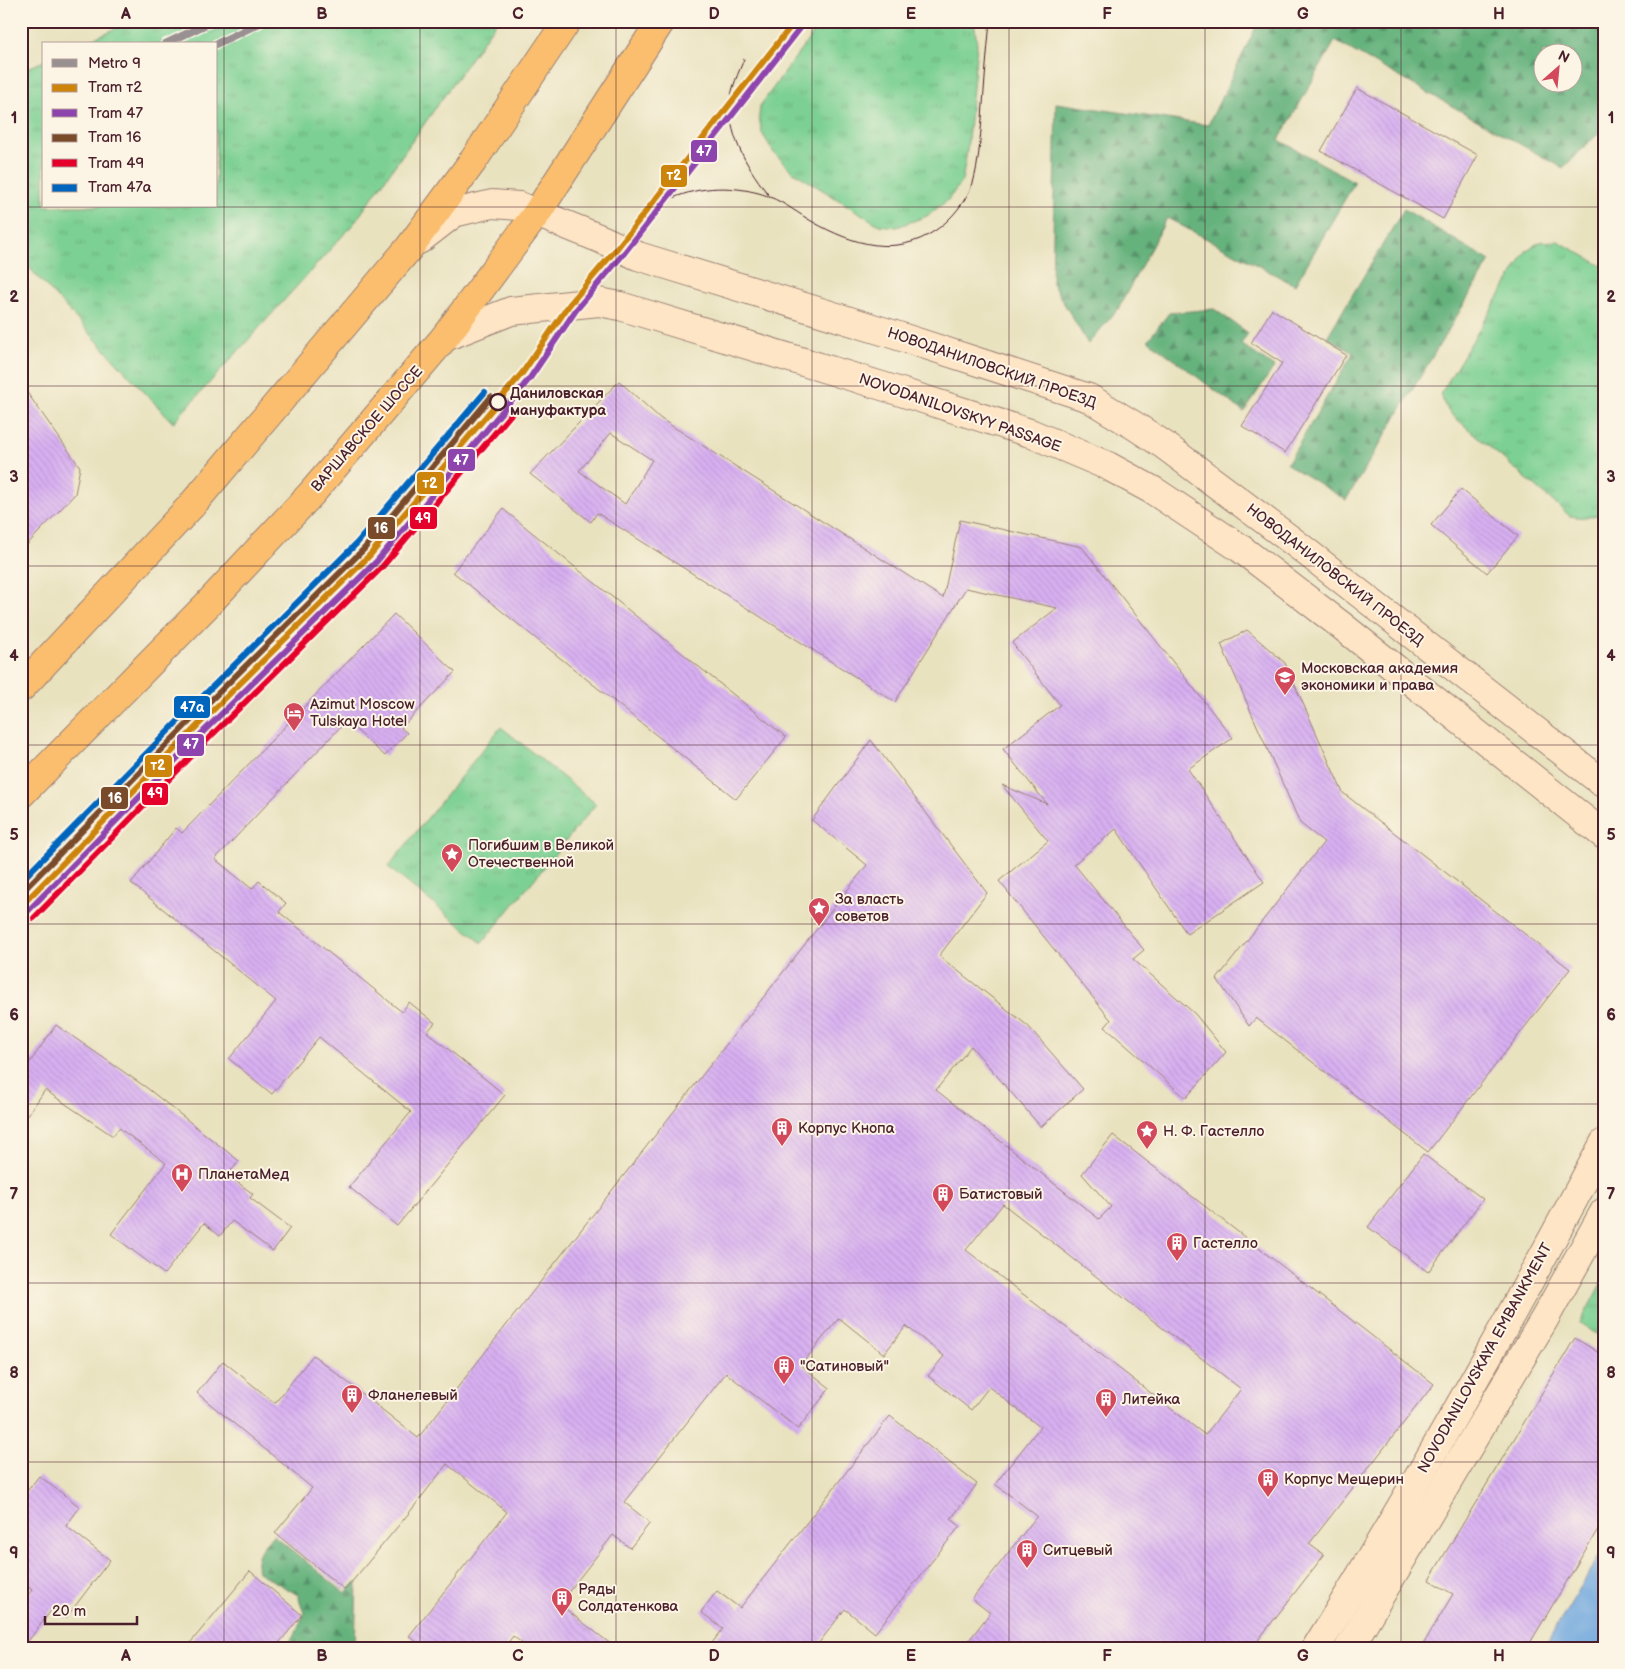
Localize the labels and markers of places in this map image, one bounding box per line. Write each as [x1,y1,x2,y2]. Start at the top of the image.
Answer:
place label: Даниловская мануфактура [510,384,606,420]
marker: Даниловская мануфактура [489,393,507,411]
place label: Московская академия экономики и права [1301,659,1458,695]
school or university icon: Московская академия экономики и права [1273,665,1297,696]
place label: Azimut Moscow Tulskaya Hotel [310,695,415,731]
hotel icon: Azimut Moscow Tulskaya Hotel [282,701,306,732]
place label: Погибшим в Великой Отечественной [468,836,614,872]
place icon: Погибшим в Великой Отечественной [440,842,464,873]
place label: За власть советов [835,890,904,926]
place icon: За власть советов [807,896,831,927]
building icon: Корпус Кнопа [770,1116,794,1147]
place label: Корпус Кнопа [798,1119,895,1138]
place icon: Н. Ф. Гастелло [1135,1119,1159,1150]
place label: Н. Ф. Гастелло [1163,1122,1265,1141]
hospital icon: ПланетаМед [170,1162,194,1193]
place label: ПланетаМед [198,1165,289,1184]
building icon: Батистовый [931,1182,955,1213]
place label: Батистовый [959,1185,1043,1204]
building icon: Гастелло [1165,1231,1189,1262]
place label: Гастелло [1193,1234,1258,1253]
building icon: "Сатиновый" [772,1354,796,1385]
place label: "Сатиновый" [800,1357,889,1376]
building icon: Фланелевый [340,1383,364,1414]
place label: Фланелевый [368,1386,458,1405]
building icon: Литейка [1094,1387,1118,1418]
place label: Литейка [1121,1390,1181,1409]
building icon: Корпус Мещерин [1256,1467,1280,1498]
place label: Корпус Мещерин [1284,1470,1404,1489]
building icon: Ситцевый [1015,1538,1039,1569]
place label: Ситцевый [1043,1541,1113,1560]
place label: Ряды Солдатенкова [578,1580,679,1616]
building icon: Ряды Солдатенкова [550,1586,574,1617]

